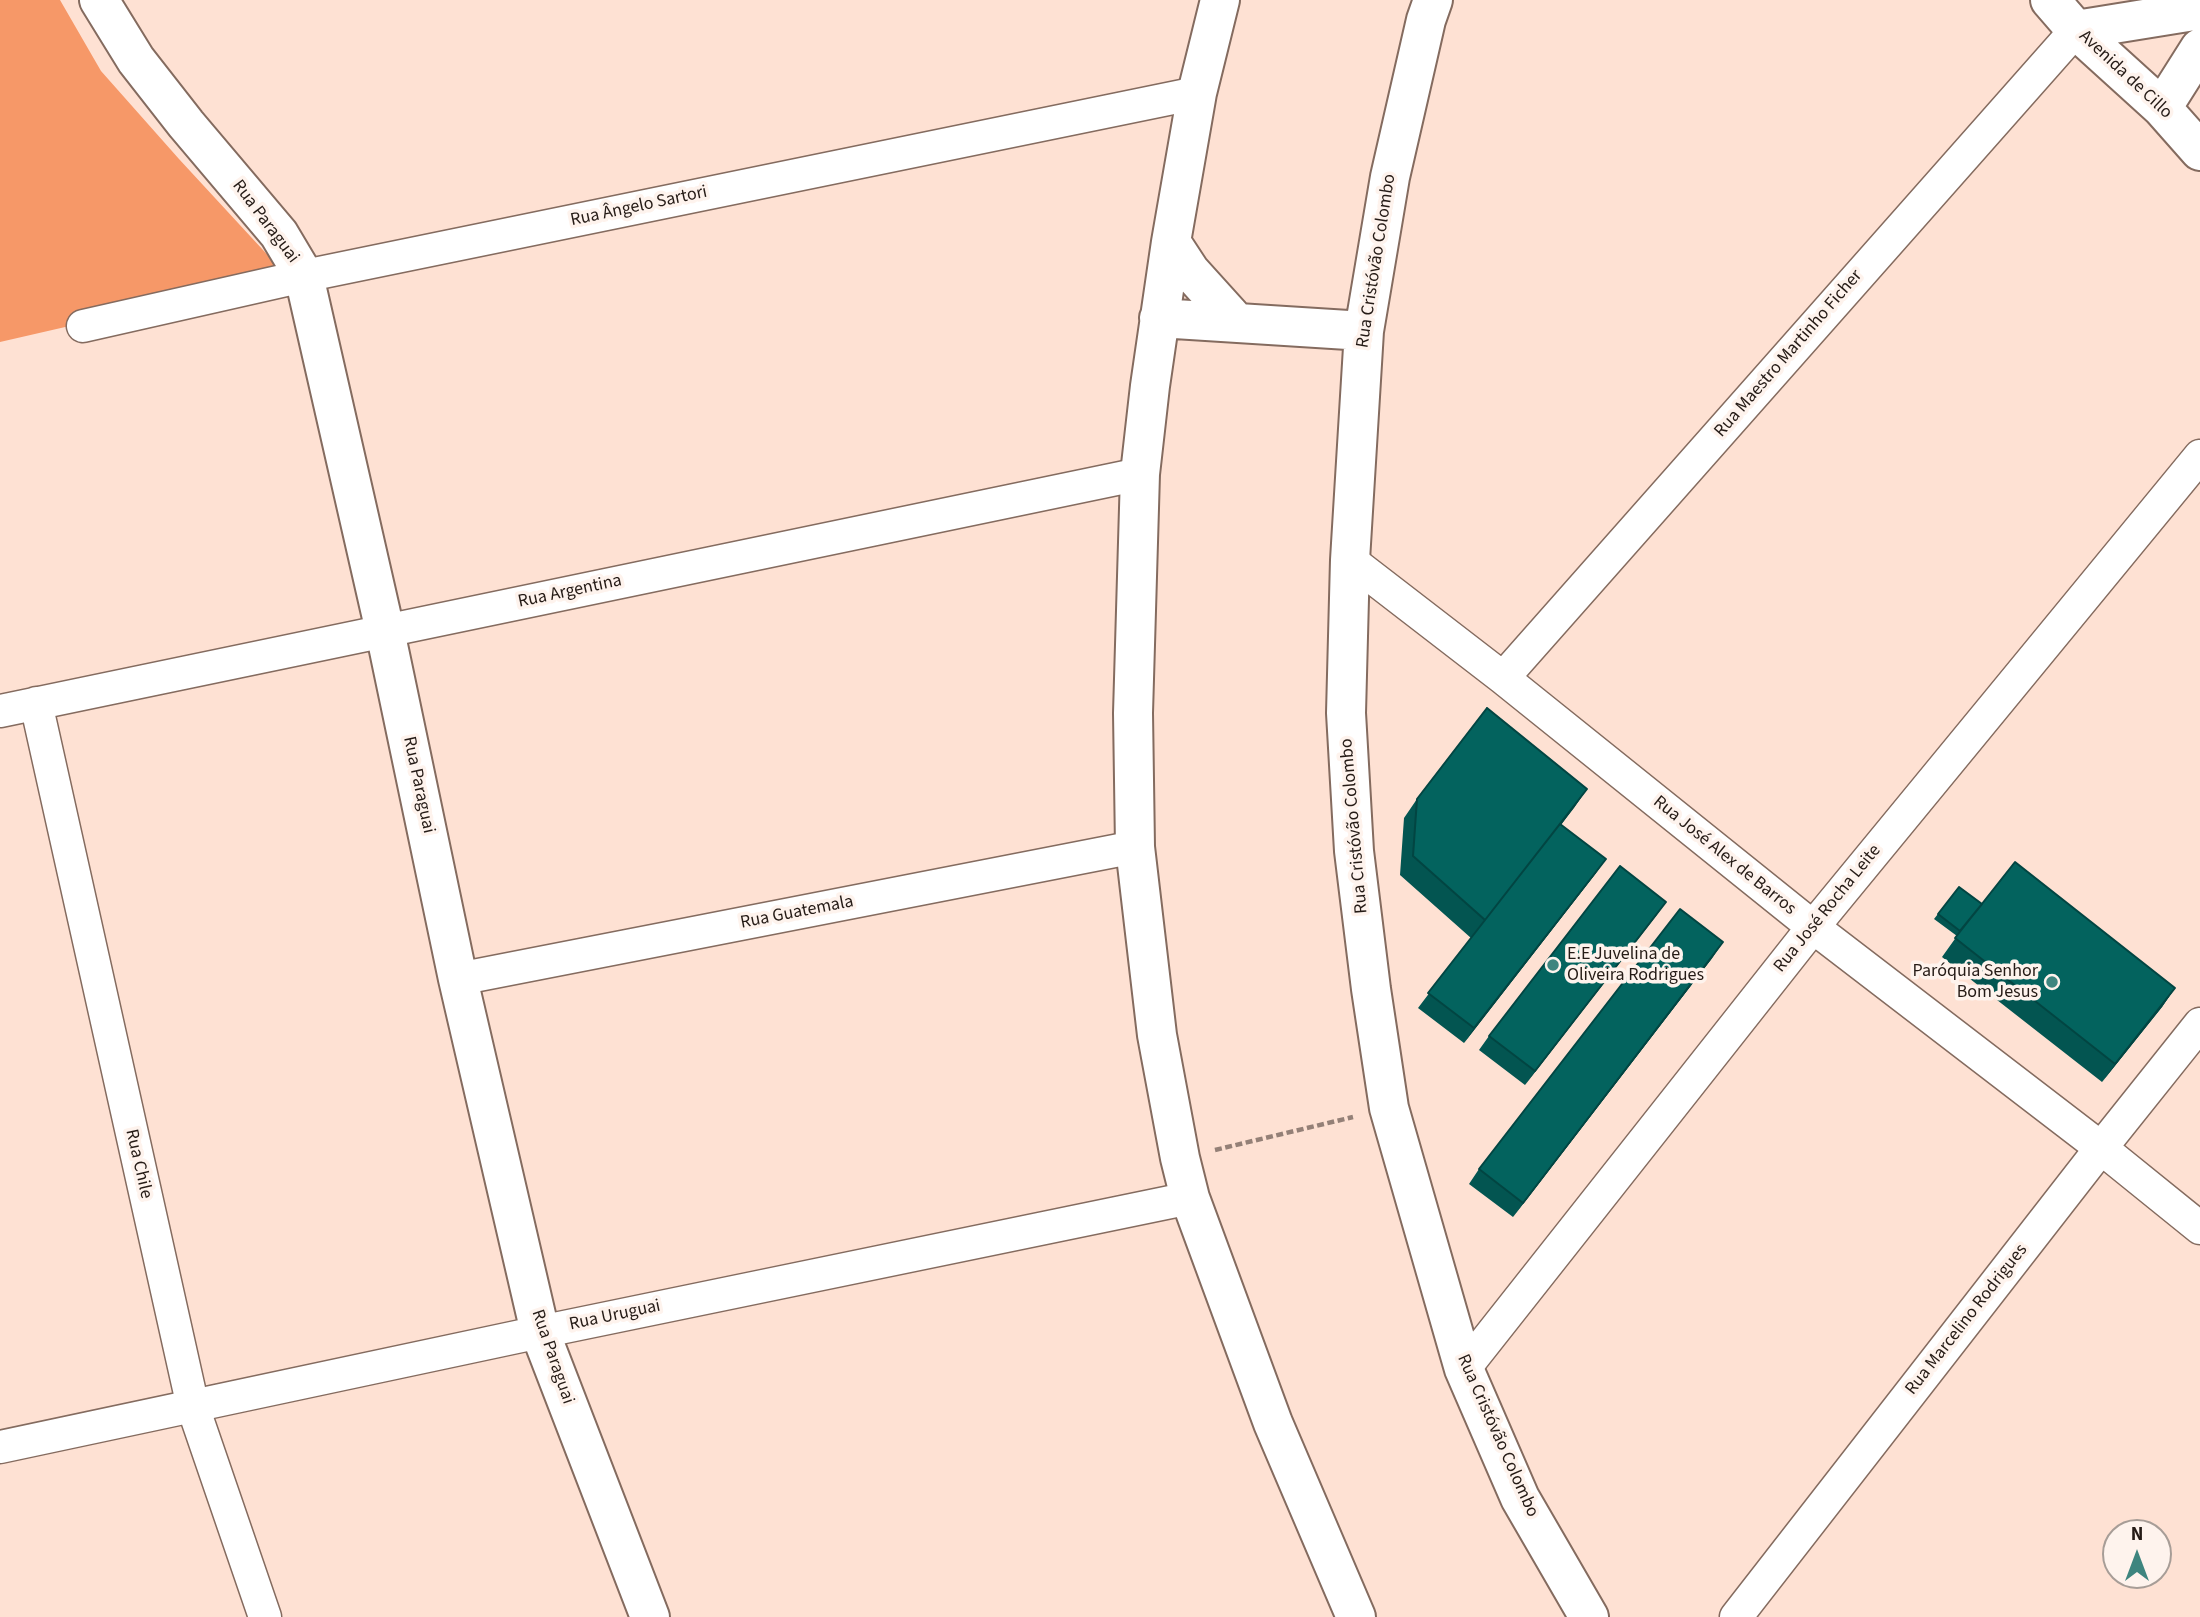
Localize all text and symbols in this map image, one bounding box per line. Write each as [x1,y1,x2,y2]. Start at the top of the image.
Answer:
street label: Avenida de Cillo [2074,26,2176,124]
street label: Rua Cristóvão Colombo [1353,172,1401,350]
street label: Rua Paraguai [227,176,303,268]
street label: Rua Ângelo Sartori [569,182,709,232]
street label: Rua Maestro Martinho Ficher [1710,266,1868,442]
street label: Rua Argentina [516,570,624,614]
street label: Rua Paraguai [397,735,439,835]
street label: Rua Cristóvão Colombo [1337,737,1373,915]
street label: Rua José Alex de Barros [1648,792,1800,920]
street label: Rua José Rocha Leite [1770,841,1886,977]
street label: Rua Guatemala [739,891,855,935]
place label: E.E Juvelina de Oliveira Rodrigues [1567,944,1704,986]
marker: E.E Juvelina de Oliveira Rodrigues [1545,957,1561,973]
place label: Paróquia Senhor Bom Jesus [1913,961,2038,1004]
marker: Paróquia Senhor Bom Jesus [2044,974,2060,990]
street label: Rua Chile [120,1127,156,1201]
street label: Rua Marcelino Rodrigues [1901,1240,2033,1400]
street label: Rua Uruguai [567,1296,663,1336]
street label: Rua Paraguai [526,1307,578,1407]
street label: Rua Cristóvão Colombo [1451,1351,1543,1521]
north arrow [2102,1519,2172,1589]
text: N [2131,1521,2143,1548]

